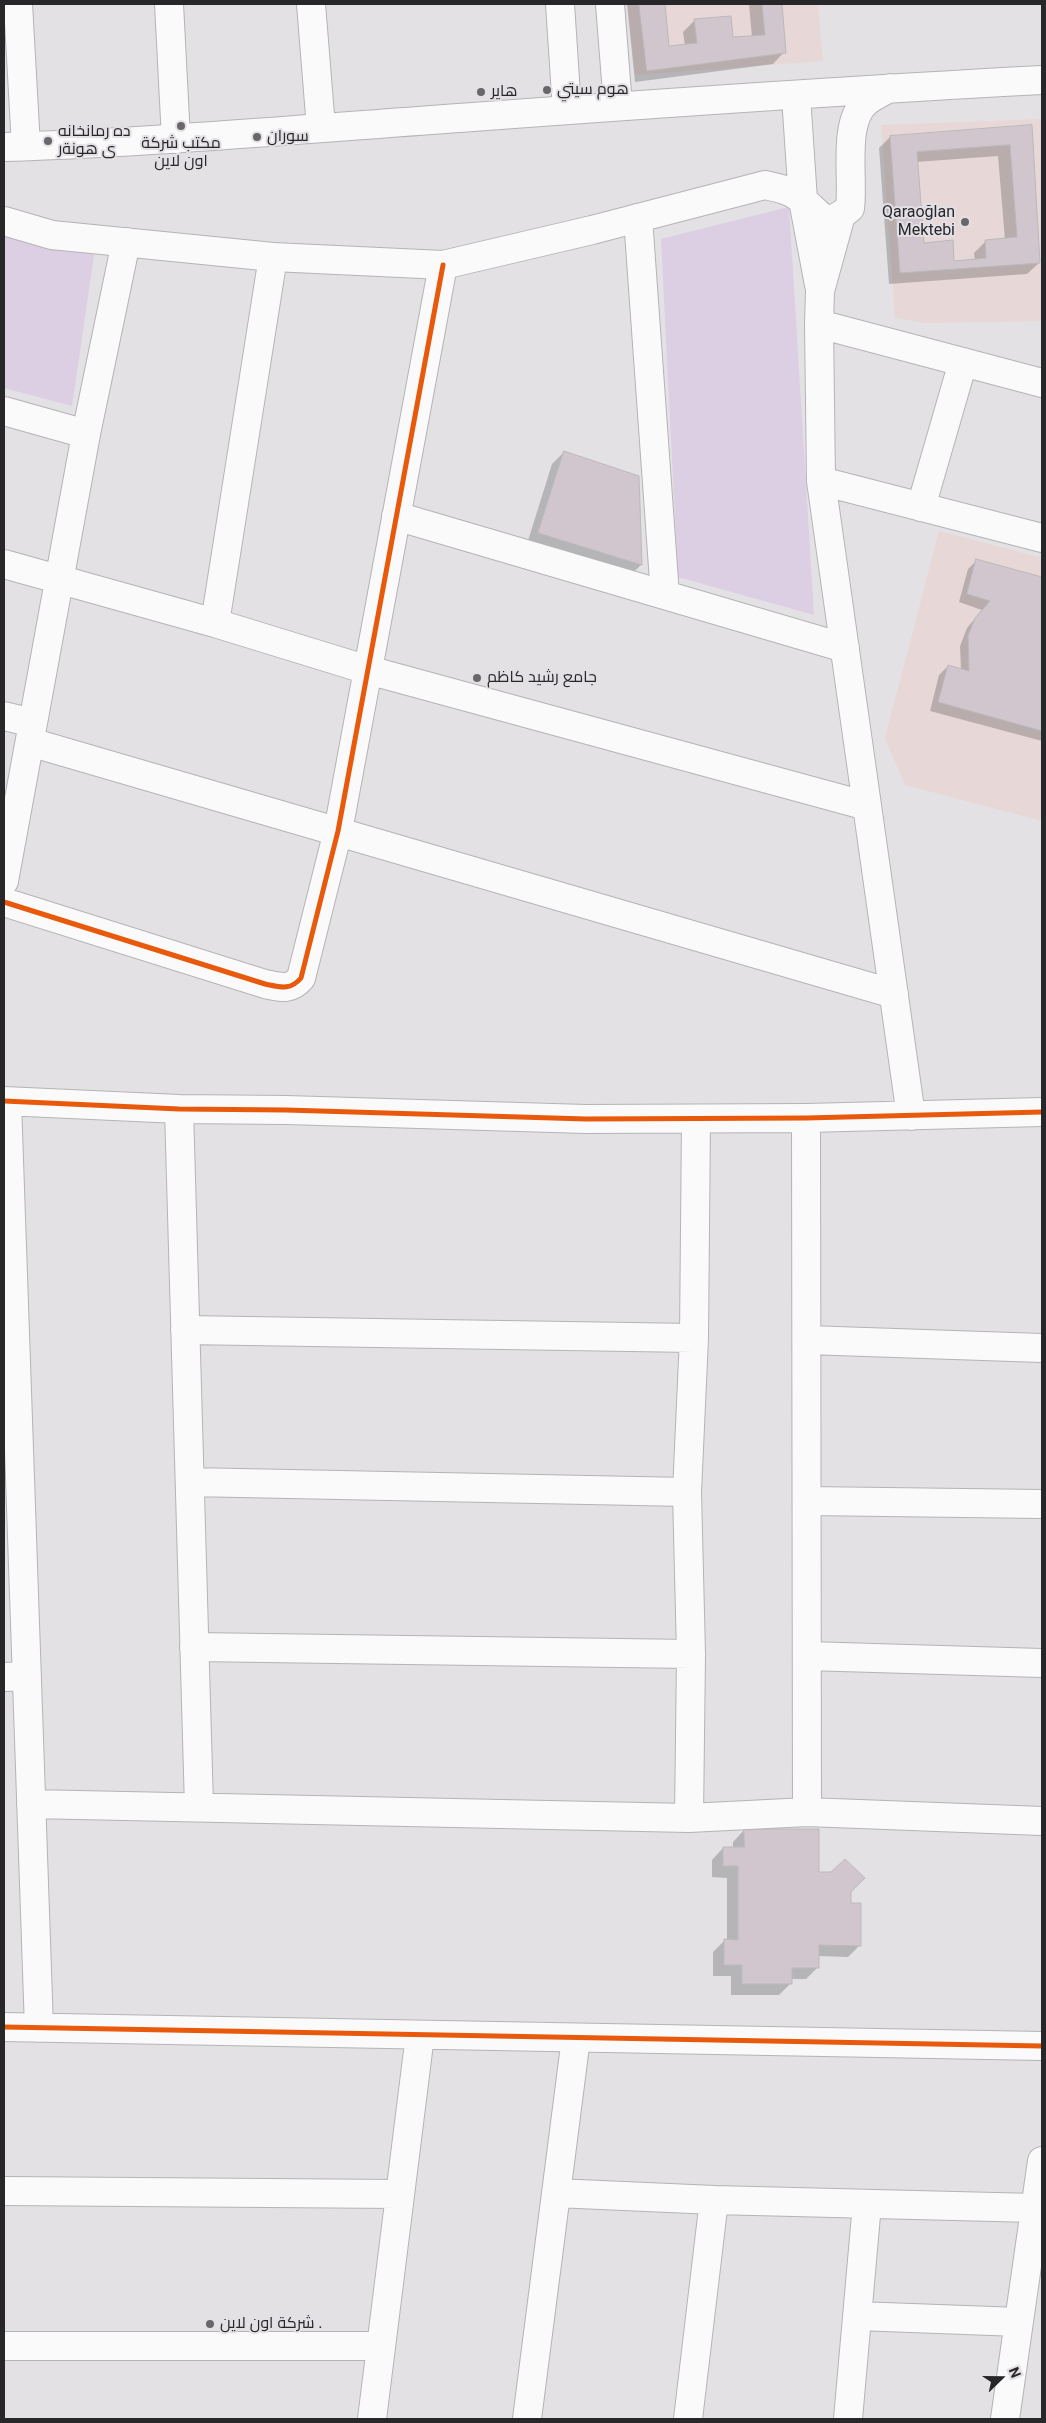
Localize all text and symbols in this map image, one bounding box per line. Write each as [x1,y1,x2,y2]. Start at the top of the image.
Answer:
place label: هوم سيتي [557,80,629,100]
place label: هاير [491,82,518,102]
marker: هوم سيتي [541,84,553,96]
marker: هاير [475,86,487,98]
marker: مكتب شركة اون لاين [175,120,187,132]
place label: ده رمانخانه ى هونةر [58,122,130,160]
place label: سوران [267,127,309,147]
marker: سوران [251,131,263,143]
place label: مكتب شركة اون لاين [141,134,221,172]
marker: ده رمانخانه ى هونةر [42,135,54,147]
place label: Qaraoğlan Mektebi [882,203,955,241]
marker: Qaraoğlan Mektebi [959,216,971,228]
place label: جامع رشيد كاظم [487,668,597,688]
marker: جامع رشيد كاظم [471,672,483,684]
place label: شركة اون لاين . [220,2314,323,2334]
marker: شركة اون لاين . [204,2318,216,2330]
north arrow [976,2353,1026,2403]
text: N [1006,2365,1024,2380]

